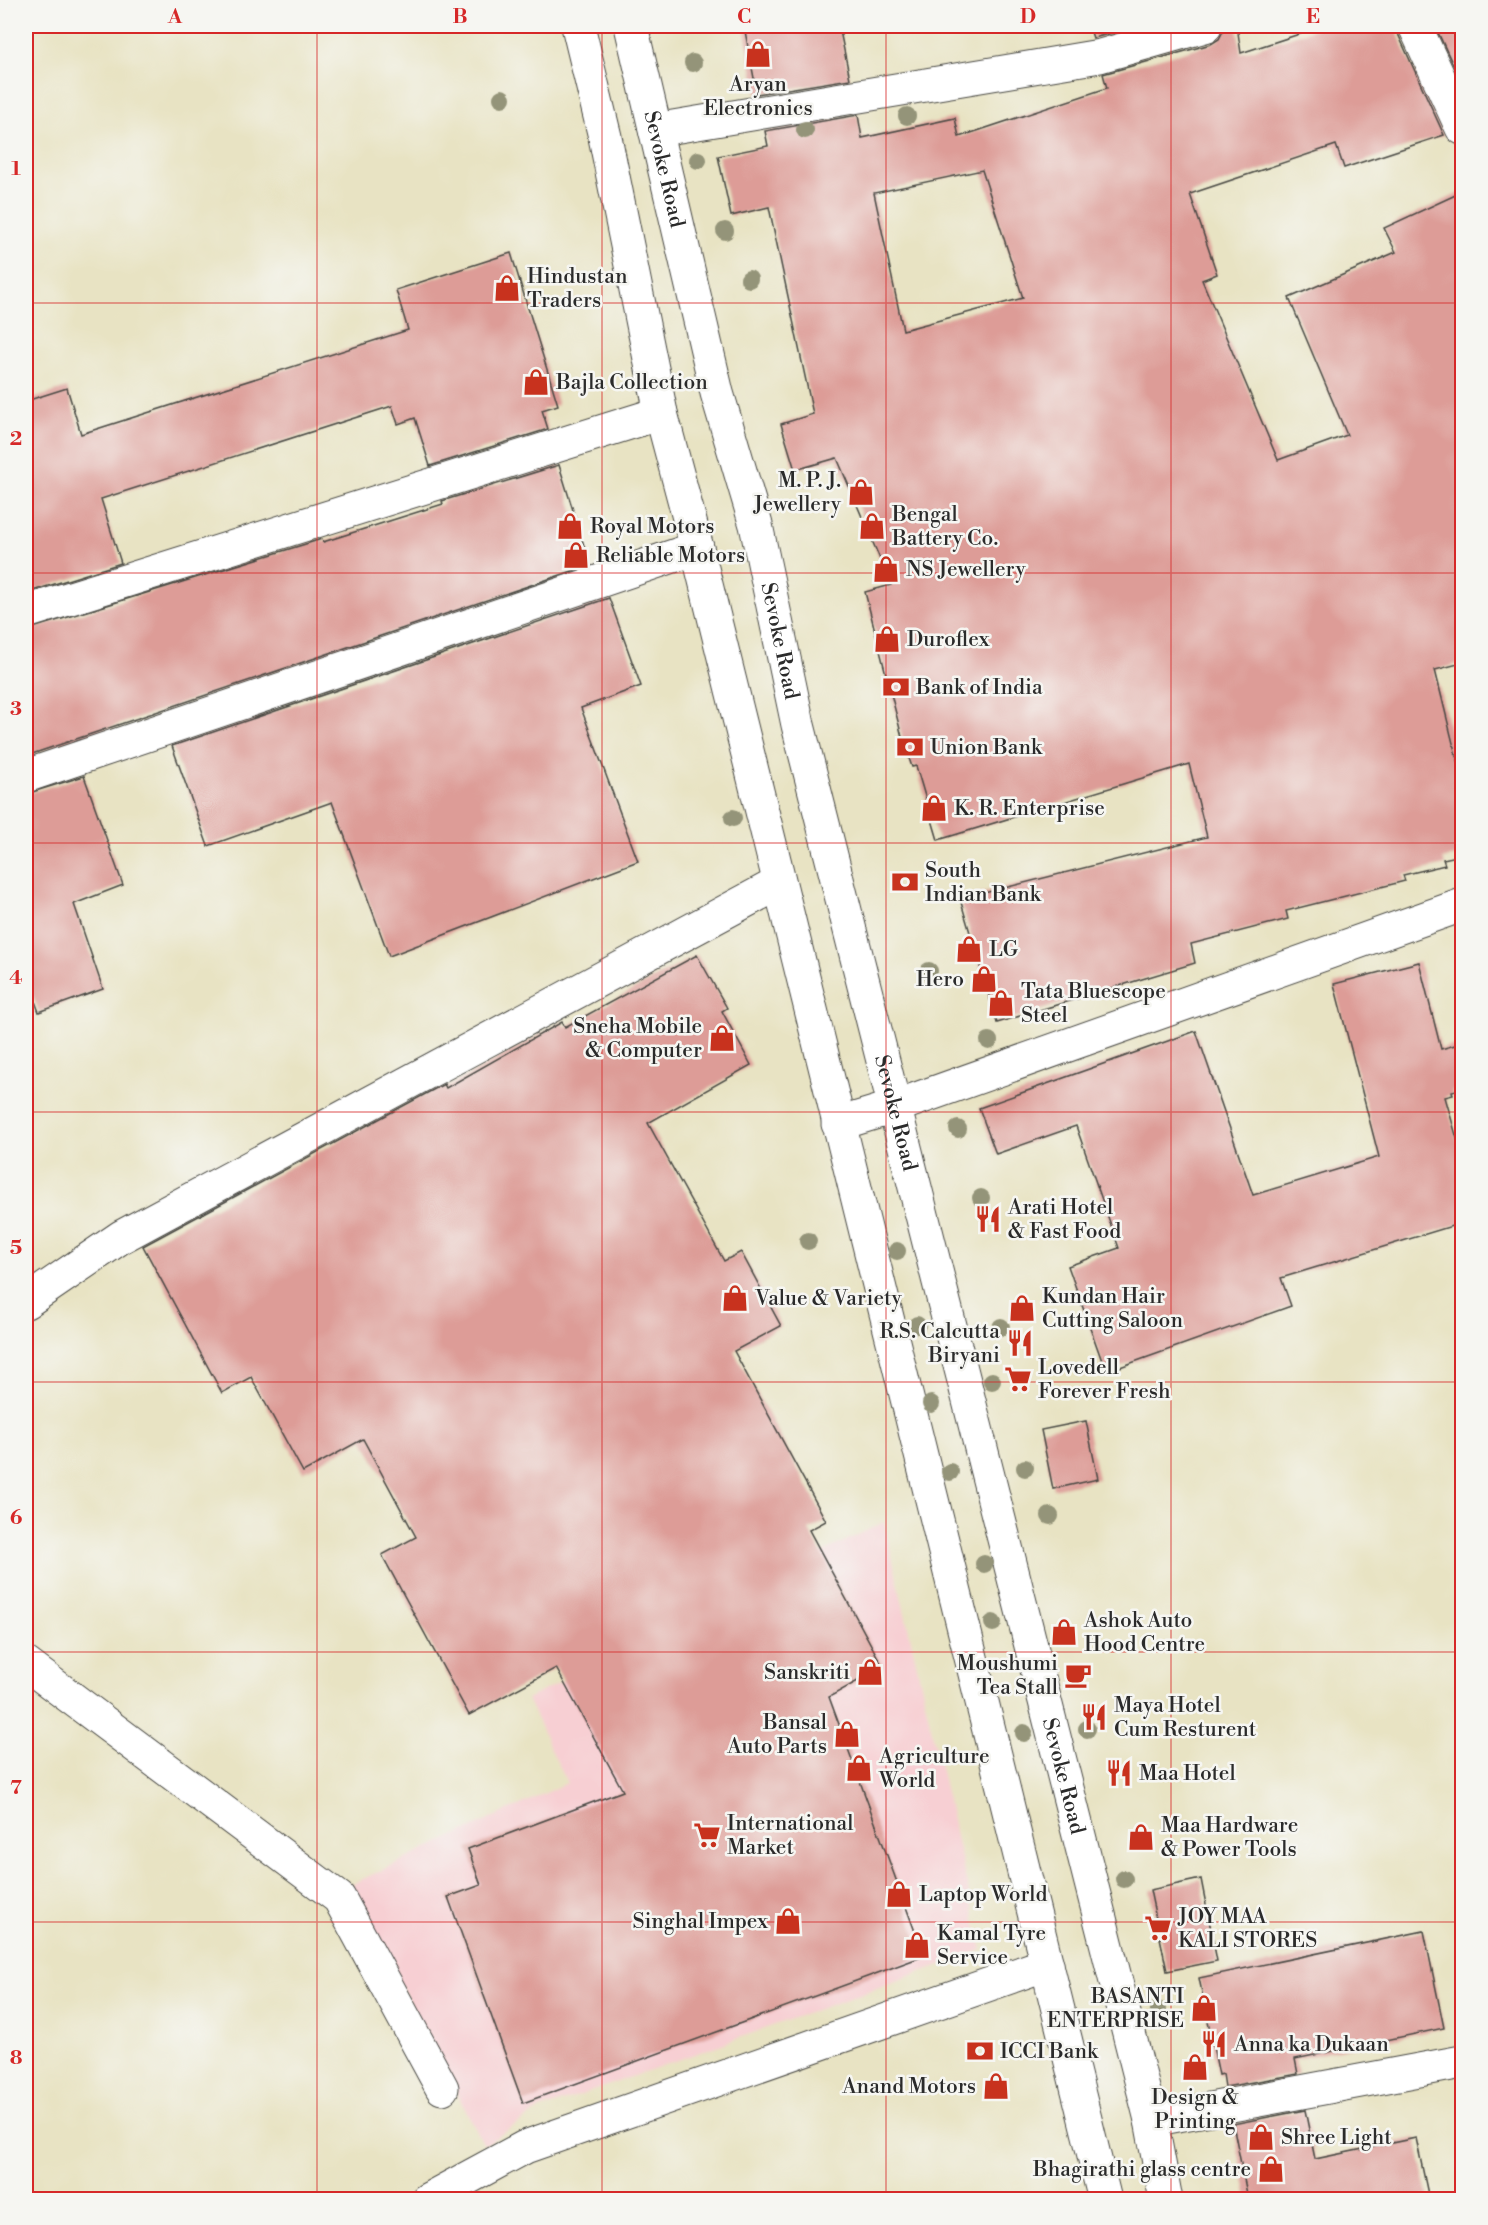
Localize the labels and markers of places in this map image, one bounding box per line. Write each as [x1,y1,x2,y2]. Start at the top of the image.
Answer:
shop icon: Aryan Electronics [743,39,773,69]
place label: Aryan Electronics [703,72,813,122]
place label: Hindustan Traders [527,264,628,314]
shop icon: Hindustan Traders [492,273,522,303]
shop icon: Bajla Collection [521,367,551,397]
place label: Bajla Collection [555,370,708,396]
place label: M. P. J. Jewellery [752,468,842,518]
shop icon: M. P. J. Jewellery [846,477,876,507]
place label: Bengal Battery Co. [891,502,998,552]
shop icon: Royal Motors [555,511,585,541]
shop icon: Bengal Battery Co. [857,511,887,541]
place label: Royal Motors [590,514,714,540]
shop icon: Reliable Motors [561,540,591,570]
place label: Reliable Motors [596,543,745,569]
shop icon: NS Jewellery [871,554,901,584]
place label: NS Jewellery [906,557,1026,583]
shop icon: Duroflex [872,624,902,654]
place label: Duroflex [907,627,990,653]
bank icon: Bank of India [881,672,911,702]
place label: Bank of India [915,675,1043,701]
bank icon: Union Bank [895,732,925,762]
place label: Union Bank [930,735,1043,761]
shop icon: K. R. Enterprise [919,793,949,823]
place label: K. R. Enterprise [954,796,1105,822]
place label: South Indian Bank [925,858,1042,908]
bank icon: South Indian Bank [890,867,920,897]
shop icon: LG [954,934,984,964]
place label: LG [989,937,1019,963]
shop icon: Hero [969,964,999,994]
place label: Hero [916,967,964,993]
place label: Tata Bluescope Steel [1021,979,1166,1029]
shop icon: Tata Bluescope Steel [986,988,1016,1018]
place label: Sneha Mobile & Computer [573,1014,702,1064]
shop icon: Sneha Mobile & Computer [707,1023,737,1053]
place label: Arati Hotel & Fast Food [1007,1195,1121,1245]
restaurant icon: Arati Hotel & Fast Food [973,1204,1003,1234]
shop icon: Value & Variety [720,1283,750,1313]
place label: Kundan Hair Cutting Saloon [1042,1284,1183,1334]
place label: Value & Variety [754,1286,902,1312]
shop icon: Kundan Hair Cutting Saloon [1007,1293,1037,1323]
place label: R.S. Calcutta Biryani [879,1319,1000,1369]
restaurant icon: R.S. Calcutta Biryani [1005,1328,1035,1358]
place label: Lovedell Forever Fresh [1038,1355,1171,1405]
supermarket icon: Lovedell Forever Fresh [1003,1364,1033,1394]
place label: Ashok Auto Hood Centre [1083,1608,1205,1658]
shop icon: Ashok Auto Hood Centre [1049,1617,1079,1647]
place label: Moushumi Tea Stall [957,1651,1058,1701]
shop icon: Sanskriti [855,1657,885,1687]
place label: Sanskriti [764,1660,850,1686]
cafe icon: Moushumi Tea Stall [1063,1660,1093,1690]
place label: Maya Hotel Cum Resturent [1114,1693,1257,1743]
restaurant icon: Maya Hotel Cum Resturent [1079,1702,1109,1732]
place label: Bansal Auto Parts [726,1710,827,1760]
shop icon: Bansal Auto Parts [832,1719,862,1749]
place label: Agriculture World [878,1744,990,1794]
shop icon: Agriculture World [844,1753,874,1783]
restaurant icon: Maa Hotel [1104,1758,1134,1788]
place label: Maa Hotel [1139,1761,1236,1787]
place label: International Market [727,1811,853,1861]
place label: Maa Hardware & Power Tools [1161,1813,1298,1863]
supermarket icon: International Market [692,1820,722,1850]
shop icon: Maa Hardware & Power Tools [1126,1822,1156,1852]
shop icon: Laptop World [884,1879,914,1909]
place label: Laptop World [919,1882,1047,1908]
place label: JOY MAA KALI STORES [1177,1904,1317,1954]
shop icon: Singhal Impex [773,1906,803,1936]
place label: Singhal Impex [632,1909,768,1935]
supermarket icon: JOY MAA KALI STORES [1143,1913,1173,1943]
place label: Kamal Tyre Service [937,1921,1046,1971]
shop icon: Kamal Tyre Service [902,1930,932,1960]
place label: BASANTI ENTERPRISE [1047,1984,1184,2034]
shop icon: BASANTI ENTERPRISE [1189,1993,1219,2023]
restaurant icon: Anna ka Dukaan [1199,2029,1229,2059]
place label: Anna ka Dukaan [1233,2032,1389,2058]
bank icon: ICCI Bank [965,2036,995,2066]
place label: ICCI Bank [1000,2039,1099,2065]
shop icon: Design & Printing [1180,2052,1210,2082]
shop icon: Anand Motors [981,2071,1011,2101]
place label: Anand Motors [841,2074,976,2100]
place label: Design & Printing [1151,2085,1239,2135]
shop icon: Shree Light [1246,2122,1276,2152]
place label: Shree Light [1281,2125,1392,2151]
shop icon: Bhagirathi glass centre [1256,2154,1286,2184]
place label: Bhagirathi glass centre [1032,2157,1251,2183]

